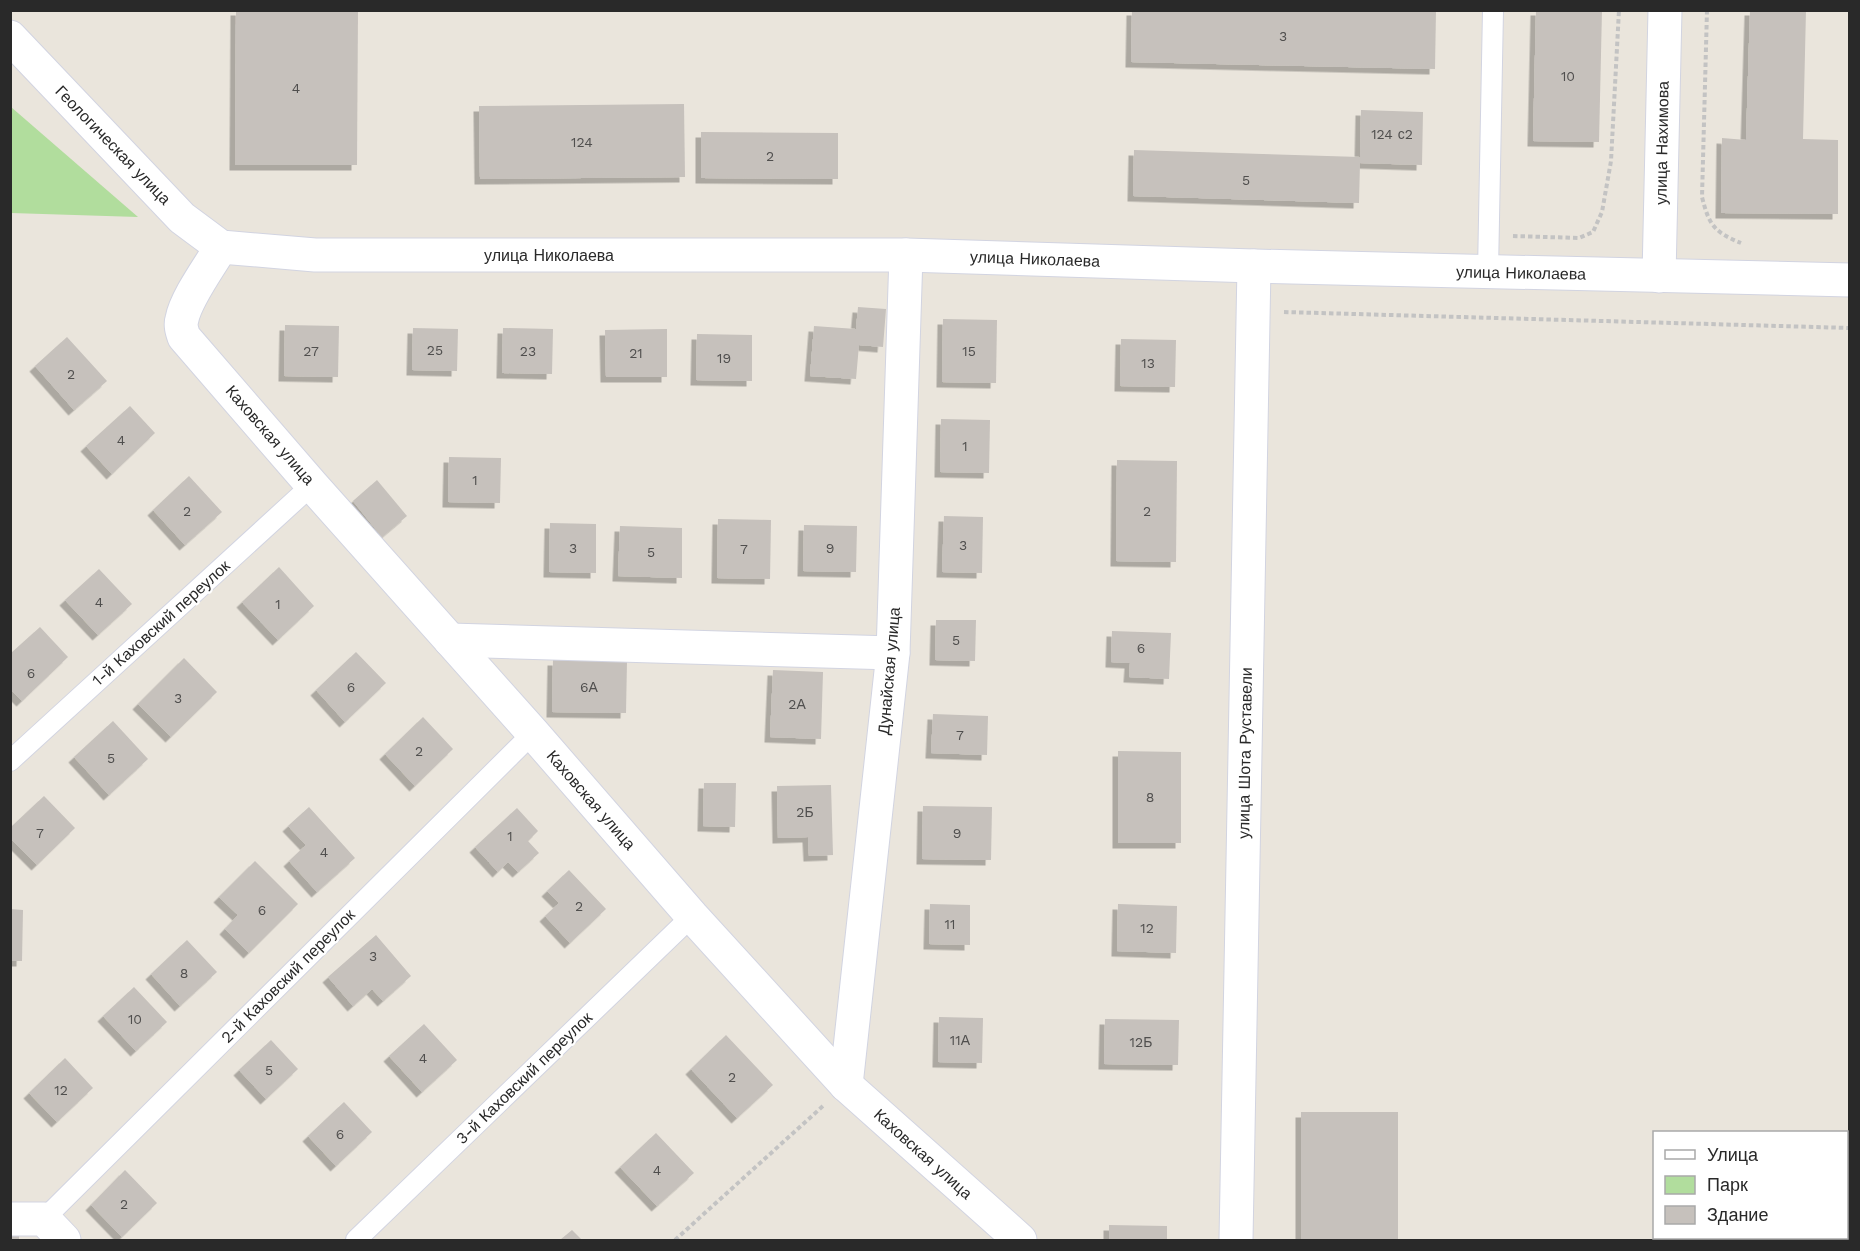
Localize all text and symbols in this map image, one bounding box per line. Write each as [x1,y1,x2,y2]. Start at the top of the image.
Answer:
house number: 3 [1279,28,1287,44]
house number: 10 [1561,68,1575,84]
house number: 4 [292,80,300,96]
street label: улица Нахимова [1651,81,1673,205]
street label: Геологическая улица [51,82,175,208]
house number: 124 с2 [1371,126,1413,142]
house number: 124 [571,134,593,150]
house number: 2 [766,148,774,164]
house number: 5 [1242,172,1250,188]
street label: улица Николаева [484,246,614,265]
street label: улица Николаева [970,247,1100,271]
street label: улица Николаева [1456,262,1586,284]
house number: 25 [427,342,443,358]
house number: 27 [303,343,319,359]
house number: 23 [520,343,536,359]
house number: 15 [962,343,976,359]
house number: 21 [629,345,643,361]
house number: 19 [717,350,731,366]
house number: 13 [1141,355,1155,371]
house number: 2 [67,366,75,382]
street label: Каховская улица [222,381,318,489]
house number: 4 [117,432,125,448]
house number: 1 [962,438,968,454]
house number: 1 [472,472,478,488]
house number: 2 [183,503,191,519]
house number: 2 [1143,503,1151,519]
house number: 3 [959,537,967,553]
house number: 3 [569,540,577,556]
house number: 9 [826,540,834,556]
house number: 7 [740,541,748,557]
house number: 5 [647,544,655,560]
street label: 1-й Каховский переулок [88,556,234,690]
house number: 4 [95,594,103,610]
house number: 1 [275,596,281,612]
street label: Дунайская улица [874,606,904,736]
house number: 5 [952,632,960,648]
house number: 6 [1137,640,1145,656]
house number: 6 [27,665,35,681]
street label: улица Шота Руставели [1234,667,1256,839]
house number: 6 [347,679,355,695]
house number: 6А [580,679,599,695]
house number: 3 [174,690,182,706]
house number: 2А [788,696,806,712]
house number: 7 [956,727,964,743]
house number: 2 [415,743,423,759]
street label: Каховская улица [543,746,639,854]
house number: 5 [107,750,115,766]
house number: 8 [1146,789,1154,805]
house number: 2Б [796,804,814,820]
house number: 7 [36,825,44,841]
house number: 9 [953,825,961,841]
house number: 1 [507,828,513,844]
house number: 4 [320,844,328,860]
house number: 2 [575,898,583,914]
house number: 6 [258,902,266,918]
street label: 2-й Каховский переулок [217,904,360,1047]
house number: 11 [945,916,955,932]
house number: 12 [1140,920,1154,936]
house number: 3 [369,948,377,964]
house number: 8 [180,965,188,981]
street label: 3-й Каховский переулок [452,1007,597,1148]
house number: 10 [128,1011,142,1027]
house number: 11А [950,1032,971,1048]
house number: 12Б [1130,1034,1152,1050]
house number: 4 [419,1050,427,1066]
house number: 5 [265,1062,273,1078]
house number: 2 [728,1069,736,1085]
house number: 12 [54,1082,68,1098]
street label: Каховская улица [870,1105,976,1203]
house number: 6 [336,1126,344,1142]
legend [1653,1131,1848,1239]
text: Улица [1707,1144,1759,1165]
house number: 4 [653,1162,661,1178]
text: Парк [1707,1174,1748,1195]
house number: 2 [120,1196,128,1212]
text: Здание [1707,1204,1768,1225]

